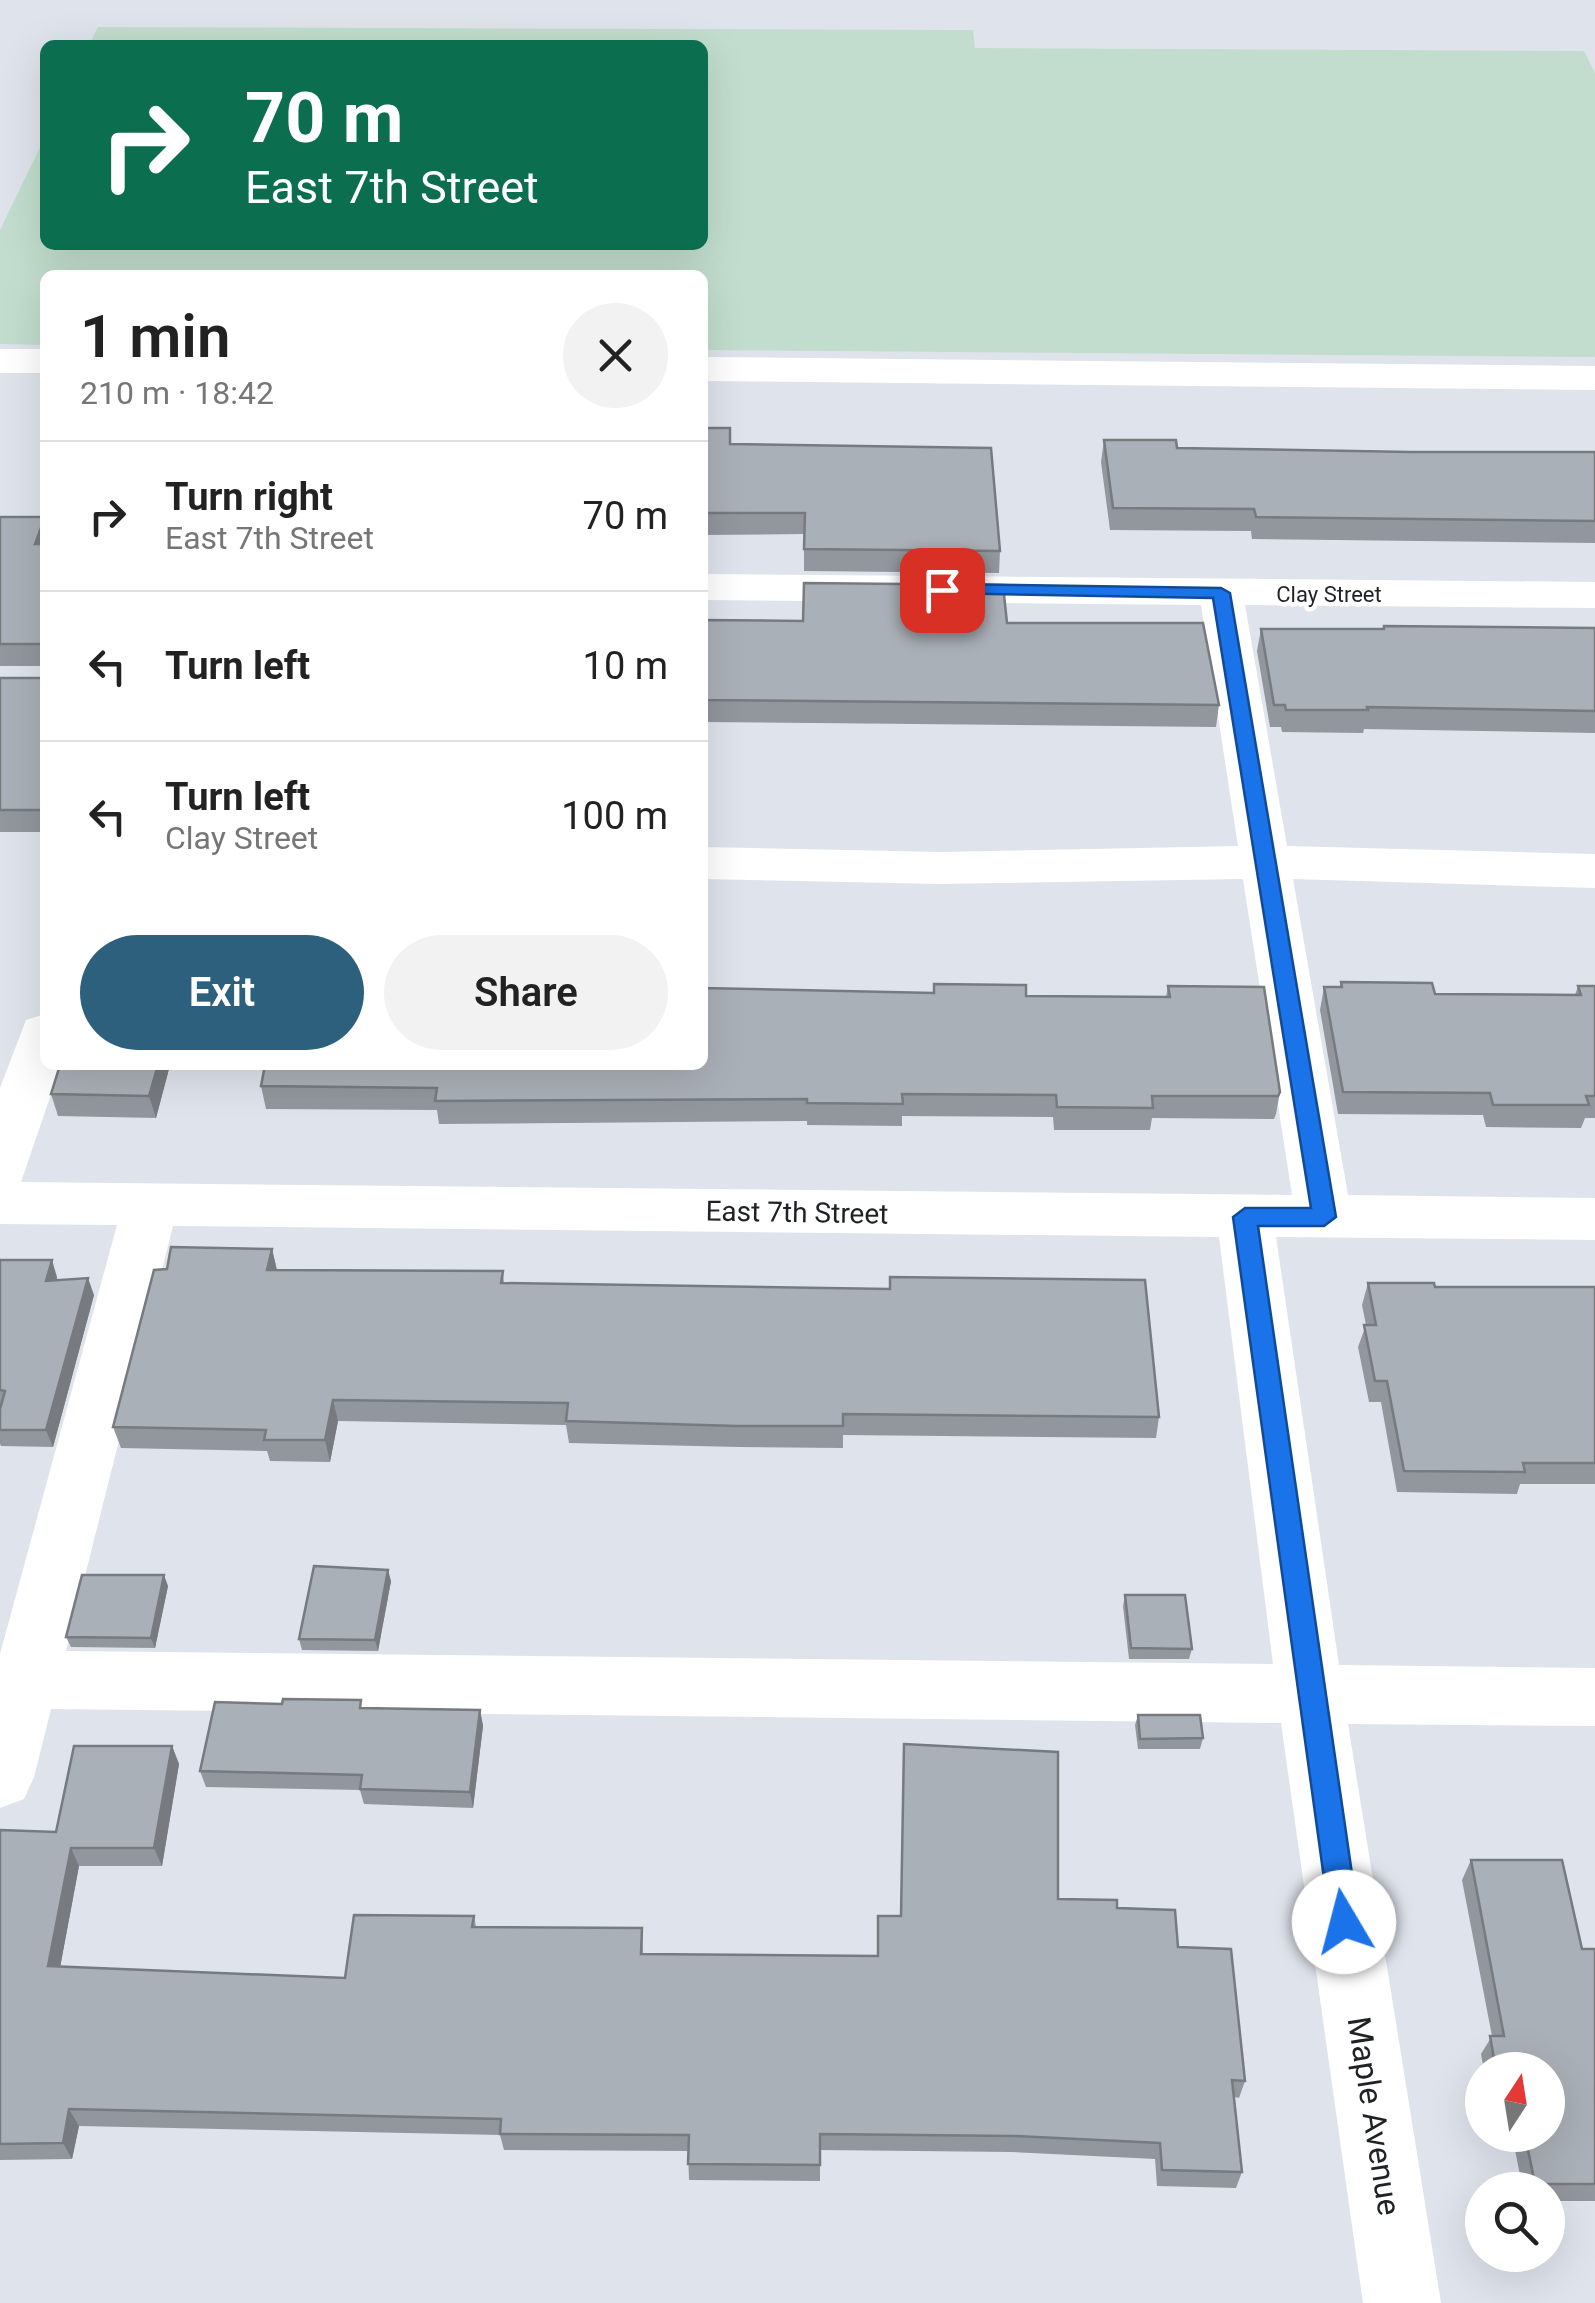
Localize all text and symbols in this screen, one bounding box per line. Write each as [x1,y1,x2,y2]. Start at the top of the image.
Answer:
text: 70 m [245,77,403,159]
icon: right [80,80,210,210]
text: East 7th Street [245,161,539,214]
text: 1 min [80,301,230,372]
button: close [563,303,668,408]
text: 210 m · 18:42 [80,374,274,412]
text: Turn right [165,475,333,519]
icon: right [80,489,135,544]
text: 70 m [583,494,668,538]
text: East 7th Street [165,519,374,557]
pin [900,548,985,633]
icon: arrive [915,563,970,618]
street label: Clay Street [1276,582,1382,607]
icon: left [80,639,135,694]
text: Turn left [165,644,310,688]
text: 10 m [583,644,668,688]
text: Turn left [165,775,310,819]
icon: left [80,789,135,844]
text: 100 m [561,794,668,838]
text: Clay Street [165,819,318,857]
button: Exit [80,935,364,1050]
button: Share [384,935,668,1050]
street label: East 7th Street [705,1194,889,1231]
position arrow [1292,1870,1396,1974]
street label: Maple Avenue [1340,2014,1408,2218]
north arrow [1465,2052,1565,2152]
map controls [1465,2052,1565,2272]
button: search [1465,2172,1565,2272]

